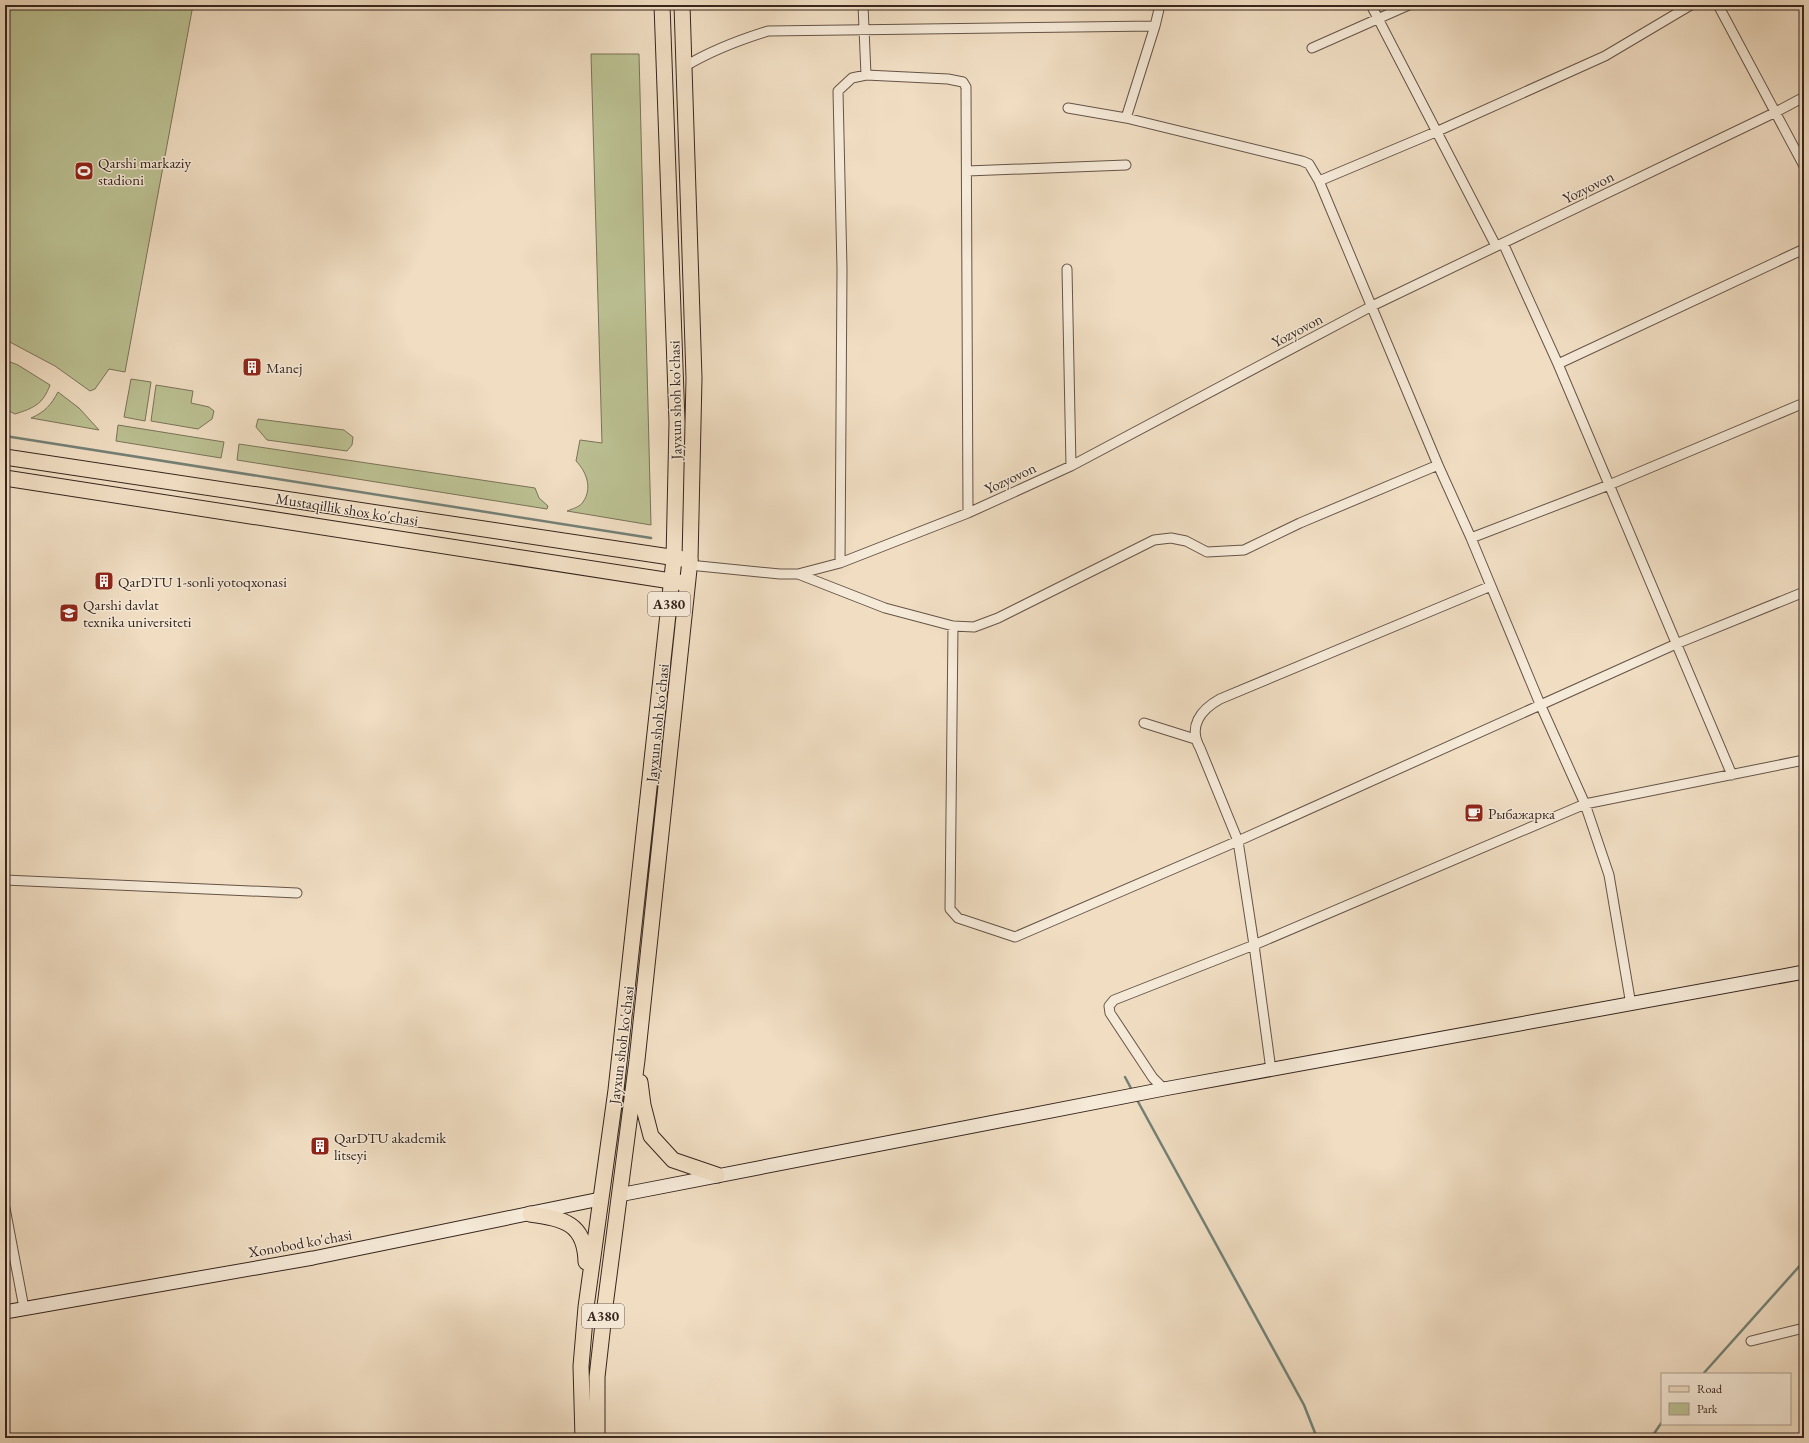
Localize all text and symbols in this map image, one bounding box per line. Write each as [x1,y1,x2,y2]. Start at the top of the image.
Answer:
place label: Qarshi markaziy stadioni [98,153,191,189]
sports icon: Qarshi markaziy stadioni [73,160,95,182]
street label: Yozyovon [1559,166,1617,208]
street label: Yozyovon [1268,309,1326,351]
street label: Jayxun shoh ko'chasi [664,340,686,462]
building icon: Manej [241,356,263,378]
place label: Manej [266,358,302,377]
street label: Yozyovon [981,458,1039,498]
street label: Mustaqillik shox ko'chasi [274,488,420,530]
building icon: QarDTU 1-sonli yotoqxonasi [93,570,115,592]
place label: QarDTU 1-sonli yotoqxonasi [118,572,287,591]
road number: A380 [648,592,690,616]
place label: Qarshi davlat texnika universiteti [83,595,192,631]
school or university icon: Qarshi davlat texnika universiteti [58,602,80,624]
street label: Jayxun shoh ko'chasi [641,662,673,785]
cafe icon: Рыбажарка [1463,802,1485,824]
place label: Рыбажарка [1488,804,1555,823]
street label: Jayxun shoh ko'chasi [604,984,638,1107]
place label: QarDTU akademik litseyi [334,1128,447,1164]
building icon: QarDTU akademik litseyi [309,1135,331,1157]
street label: Xonobod ko'chasi [246,1224,354,1262]
road number: A380 [582,1304,624,1328]
legend [1661,1373,1791,1425]
text: Road [1697,1381,1723,1397]
text: Park [1697,1401,1718,1417]

